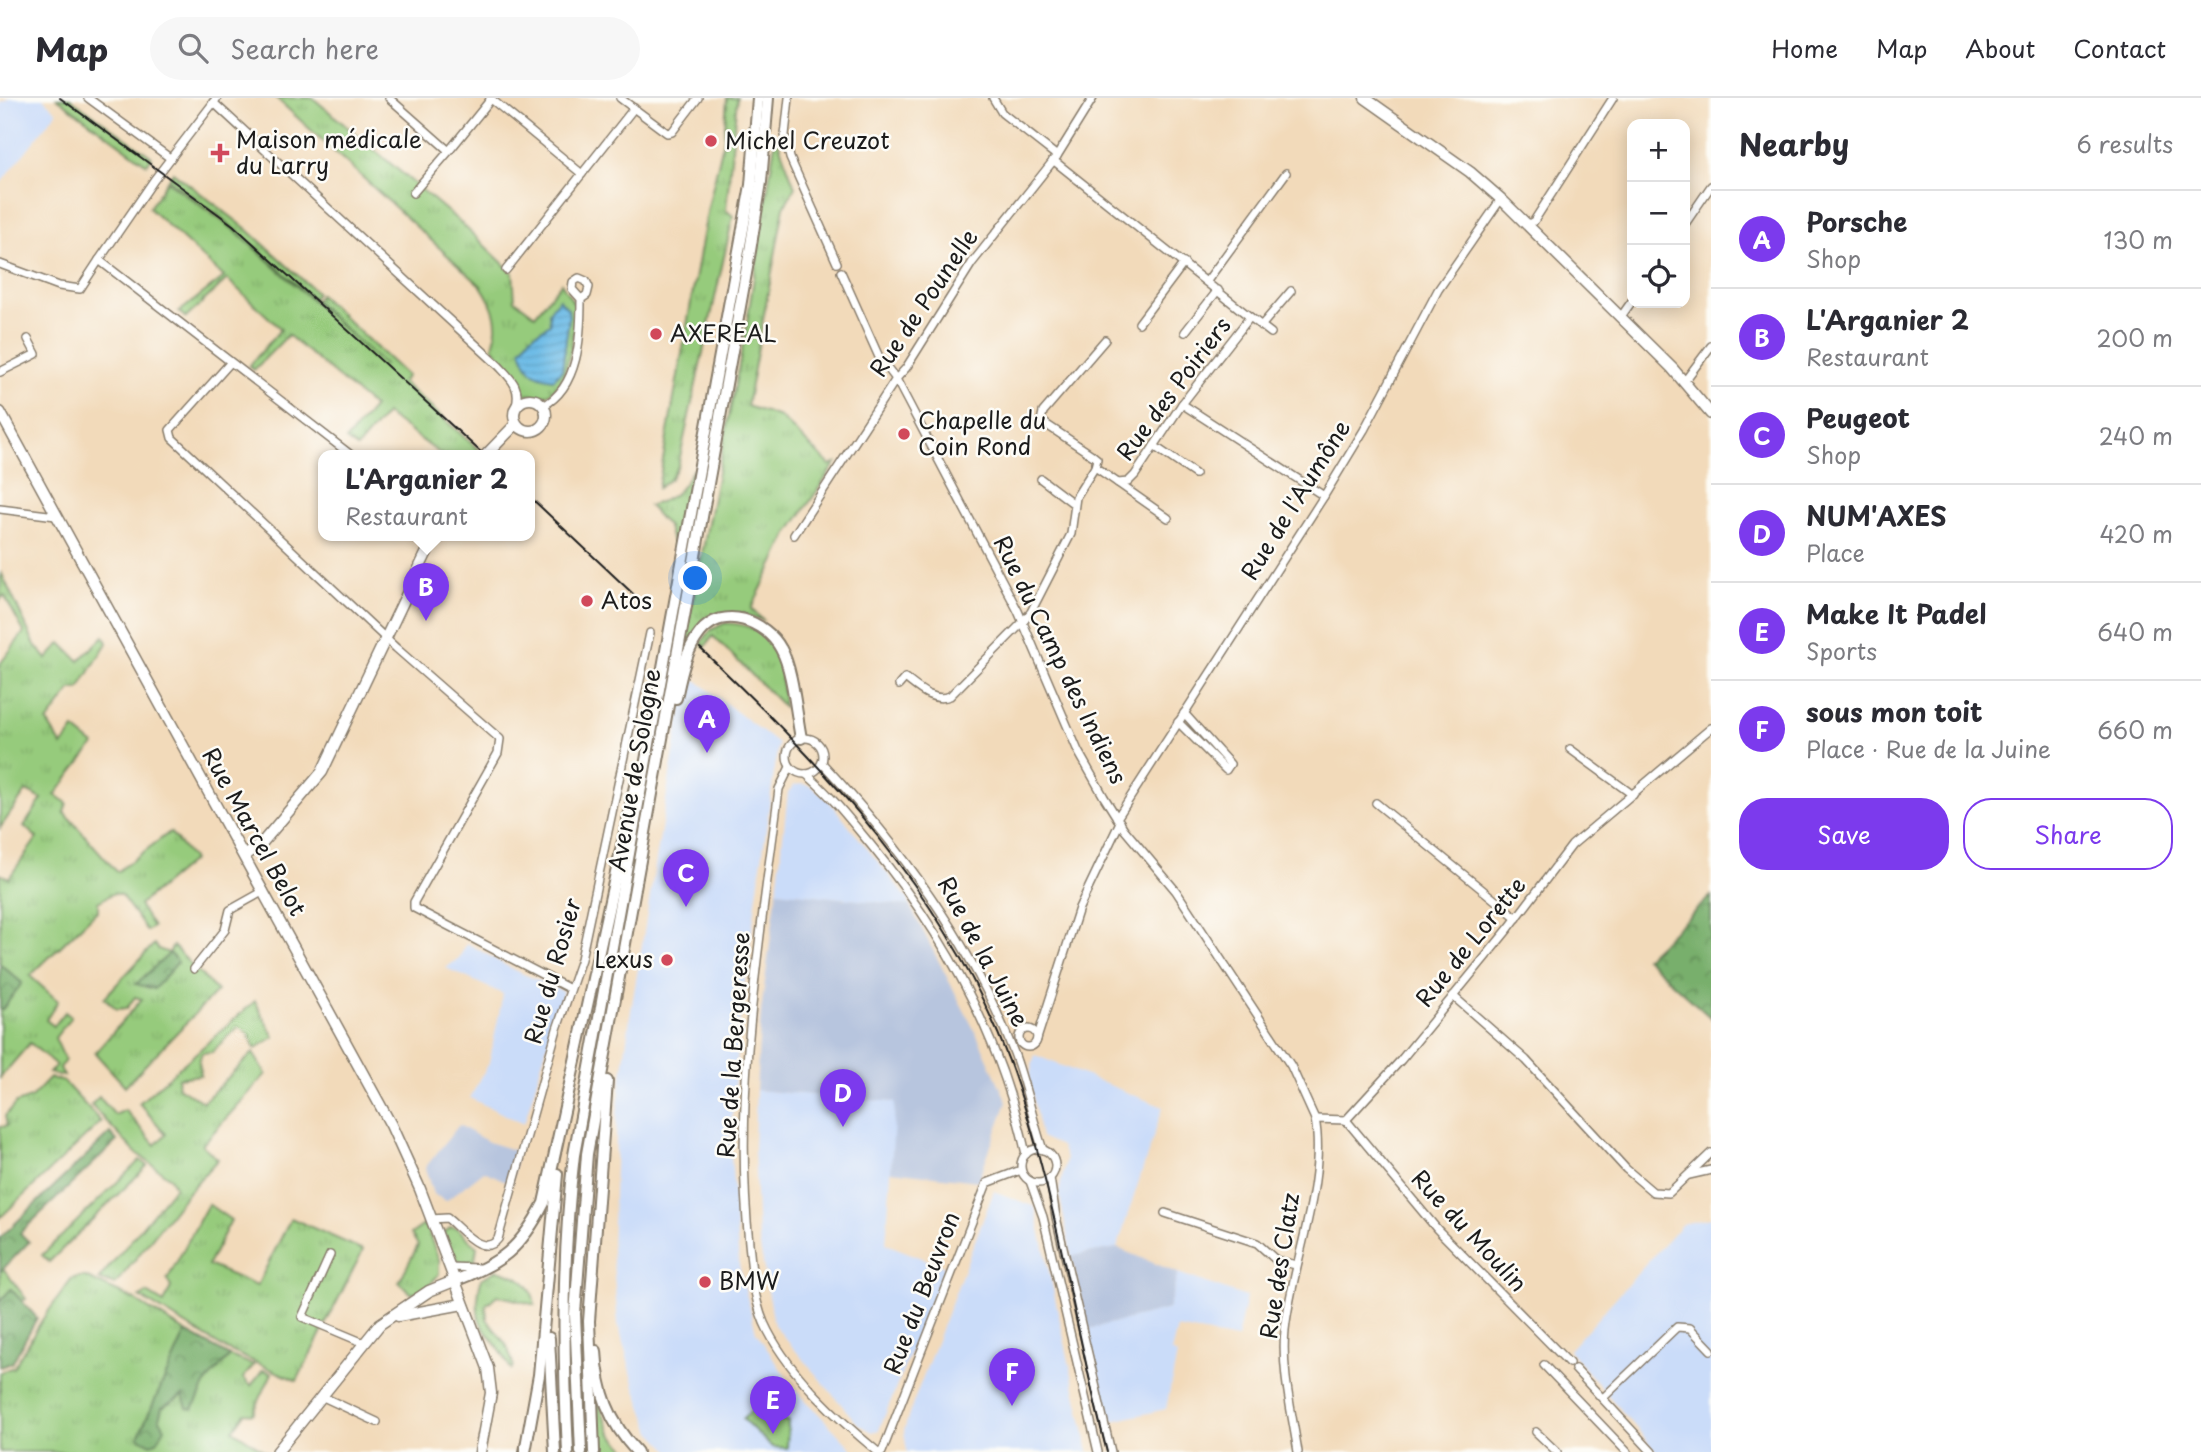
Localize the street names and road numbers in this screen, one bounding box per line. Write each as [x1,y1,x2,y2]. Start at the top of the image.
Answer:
street label: Rue de Pounelle [860,221,985,383]
street label: Rue des Poiriers [1107,309,1239,467]
street label: Rue de l'Aumône [1231,412,1358,586]
street label: Rue du Camp des Indiens [986,529,1137,789]
street label: Avenue de Sologne [598,665,669,874]
street label: Rue Marcel Belot [195,741,316,922]
street label: Rue de Lorette [1406,868,1533,1014]
street label: Rue de la Juine [930,870,1039,1033]
street label: Rue du Rosier [514,893,589,1048]
street label: Rue de la Bergeresse [707,931,758,1159]
street label: Rue du Moulin [1404,1161,1536,1299]
street label: Rue des Clatz [1250,1190,1307,1341]
street label: Rue du Beuvron [874,1206,968,1379]

